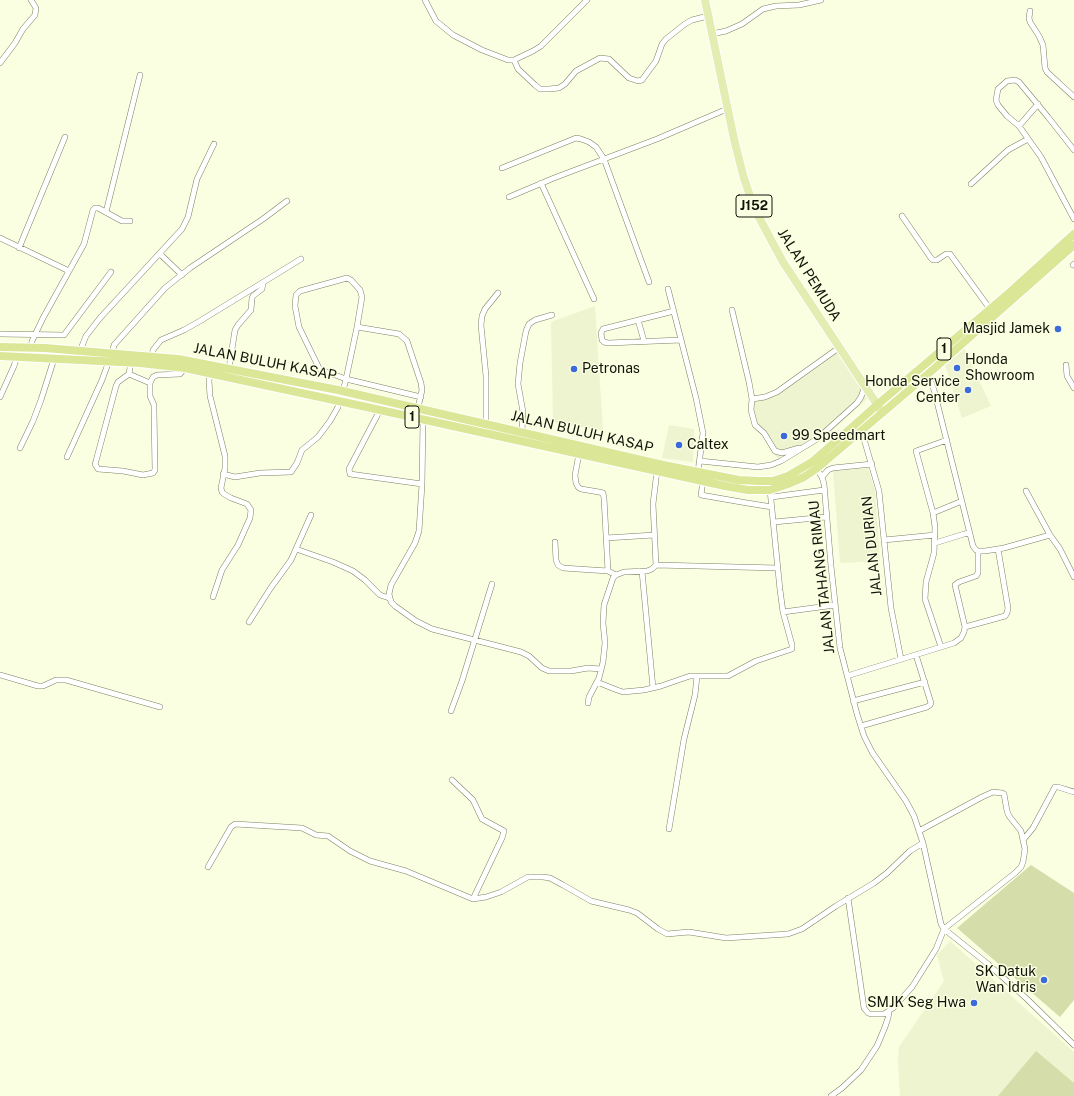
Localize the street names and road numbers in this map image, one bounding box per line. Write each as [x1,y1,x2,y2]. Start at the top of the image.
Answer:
road number: J152 [736,195,772,217]
street label: JALAN PEMUDA [774,226,844,324]
road number: 1 [937,338,951,360]
street label: JALAN BULUH KASAP [192,340,338,384]
road number: 1 [405,406,419,428]
street label: JALAN BULUH KASAP [509,407,655,457]
street label: JALAN DURIAN [858,495,886,597]
street label: JALAN TAHANG RIMAU [806,500,838,654]

